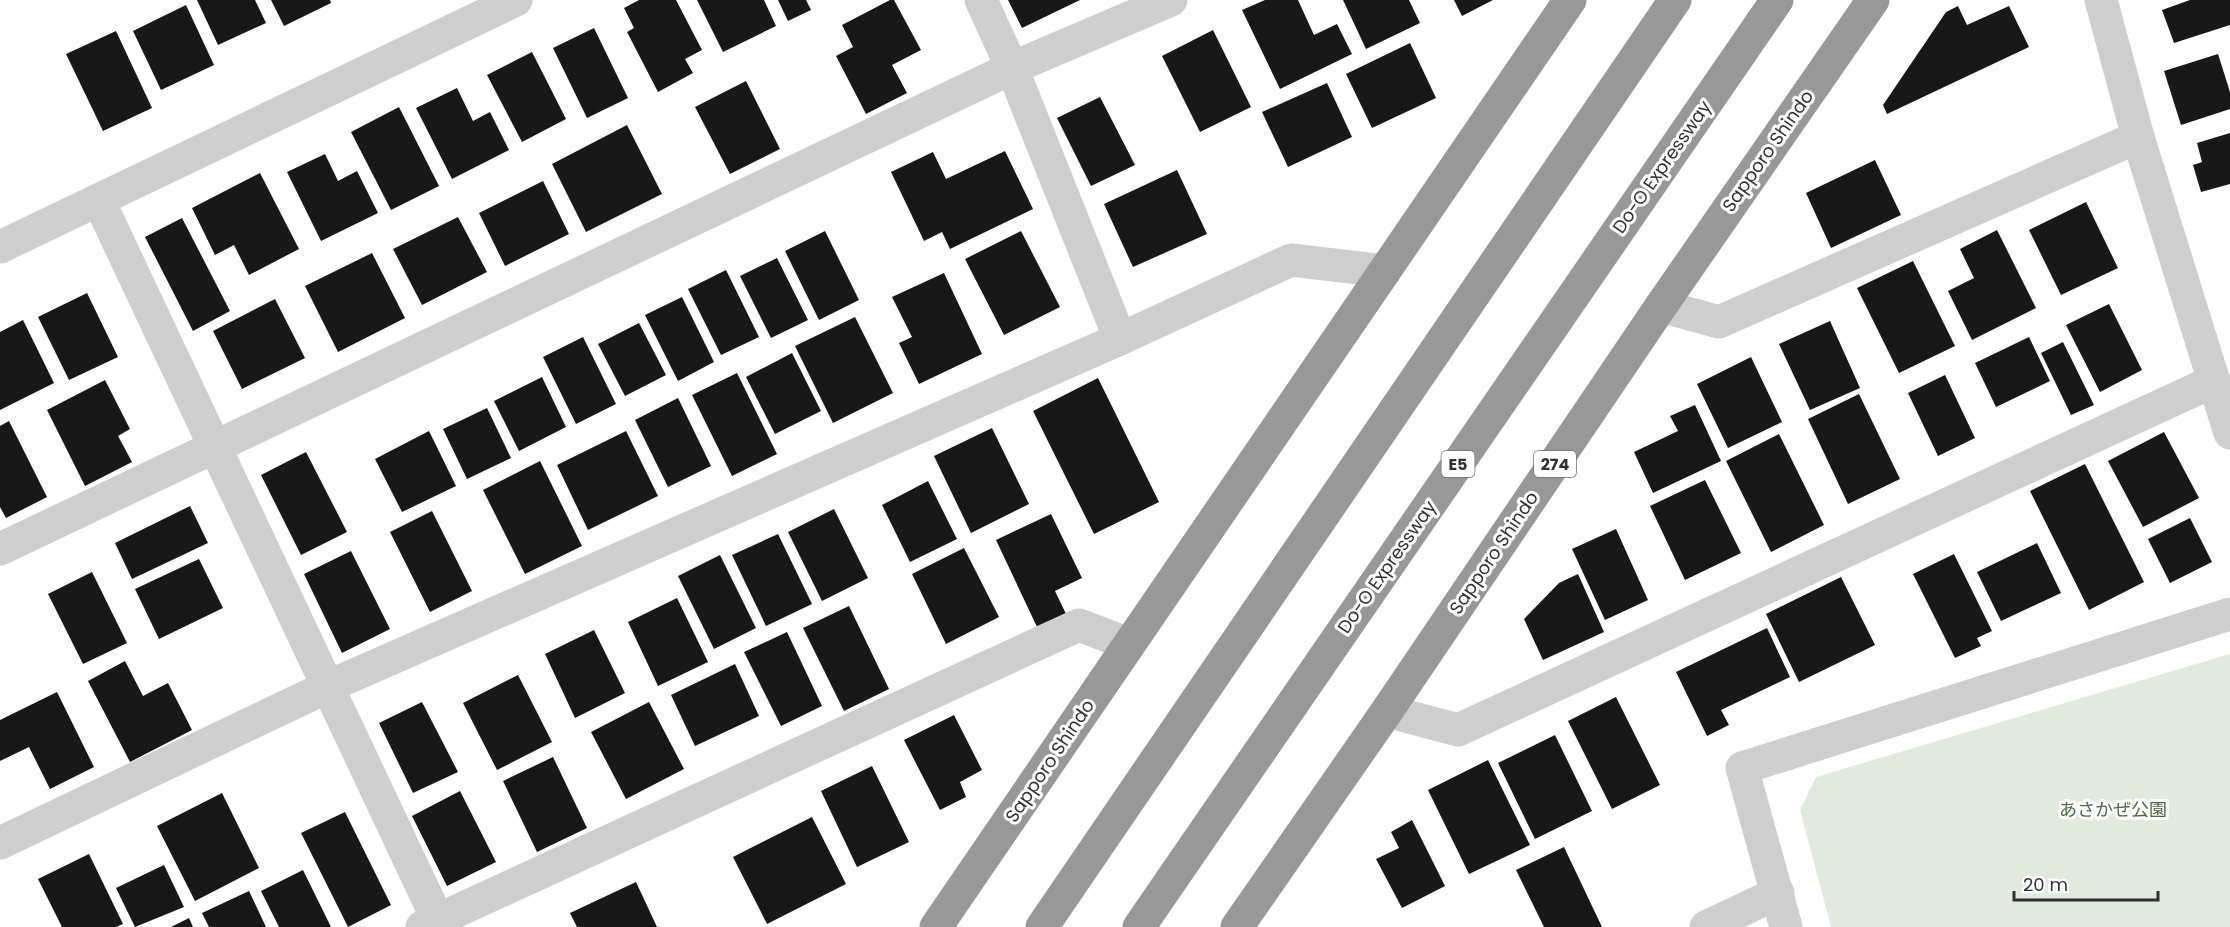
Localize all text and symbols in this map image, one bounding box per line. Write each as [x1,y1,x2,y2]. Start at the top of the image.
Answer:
street label: Sapporo Shindo [1716,85,1819,217]
street label: Do-O Expressway [1606,95,1717,238]
road number: E5 [1442,451,1474,477]
road number: 274 [1534,451,1576,477]
street label: Sapporo Shindo [1443,486,1544,619]
street label: Do-O Expressway [1331,495,1442,638]
street label: Sapporo Shindo [999,694,1100,827]
park label: あさかぜ公園 [2059,797,2167,822]
scale bar [2014,864,2158,902]
text: 20 m [2023,872,2068,897]

